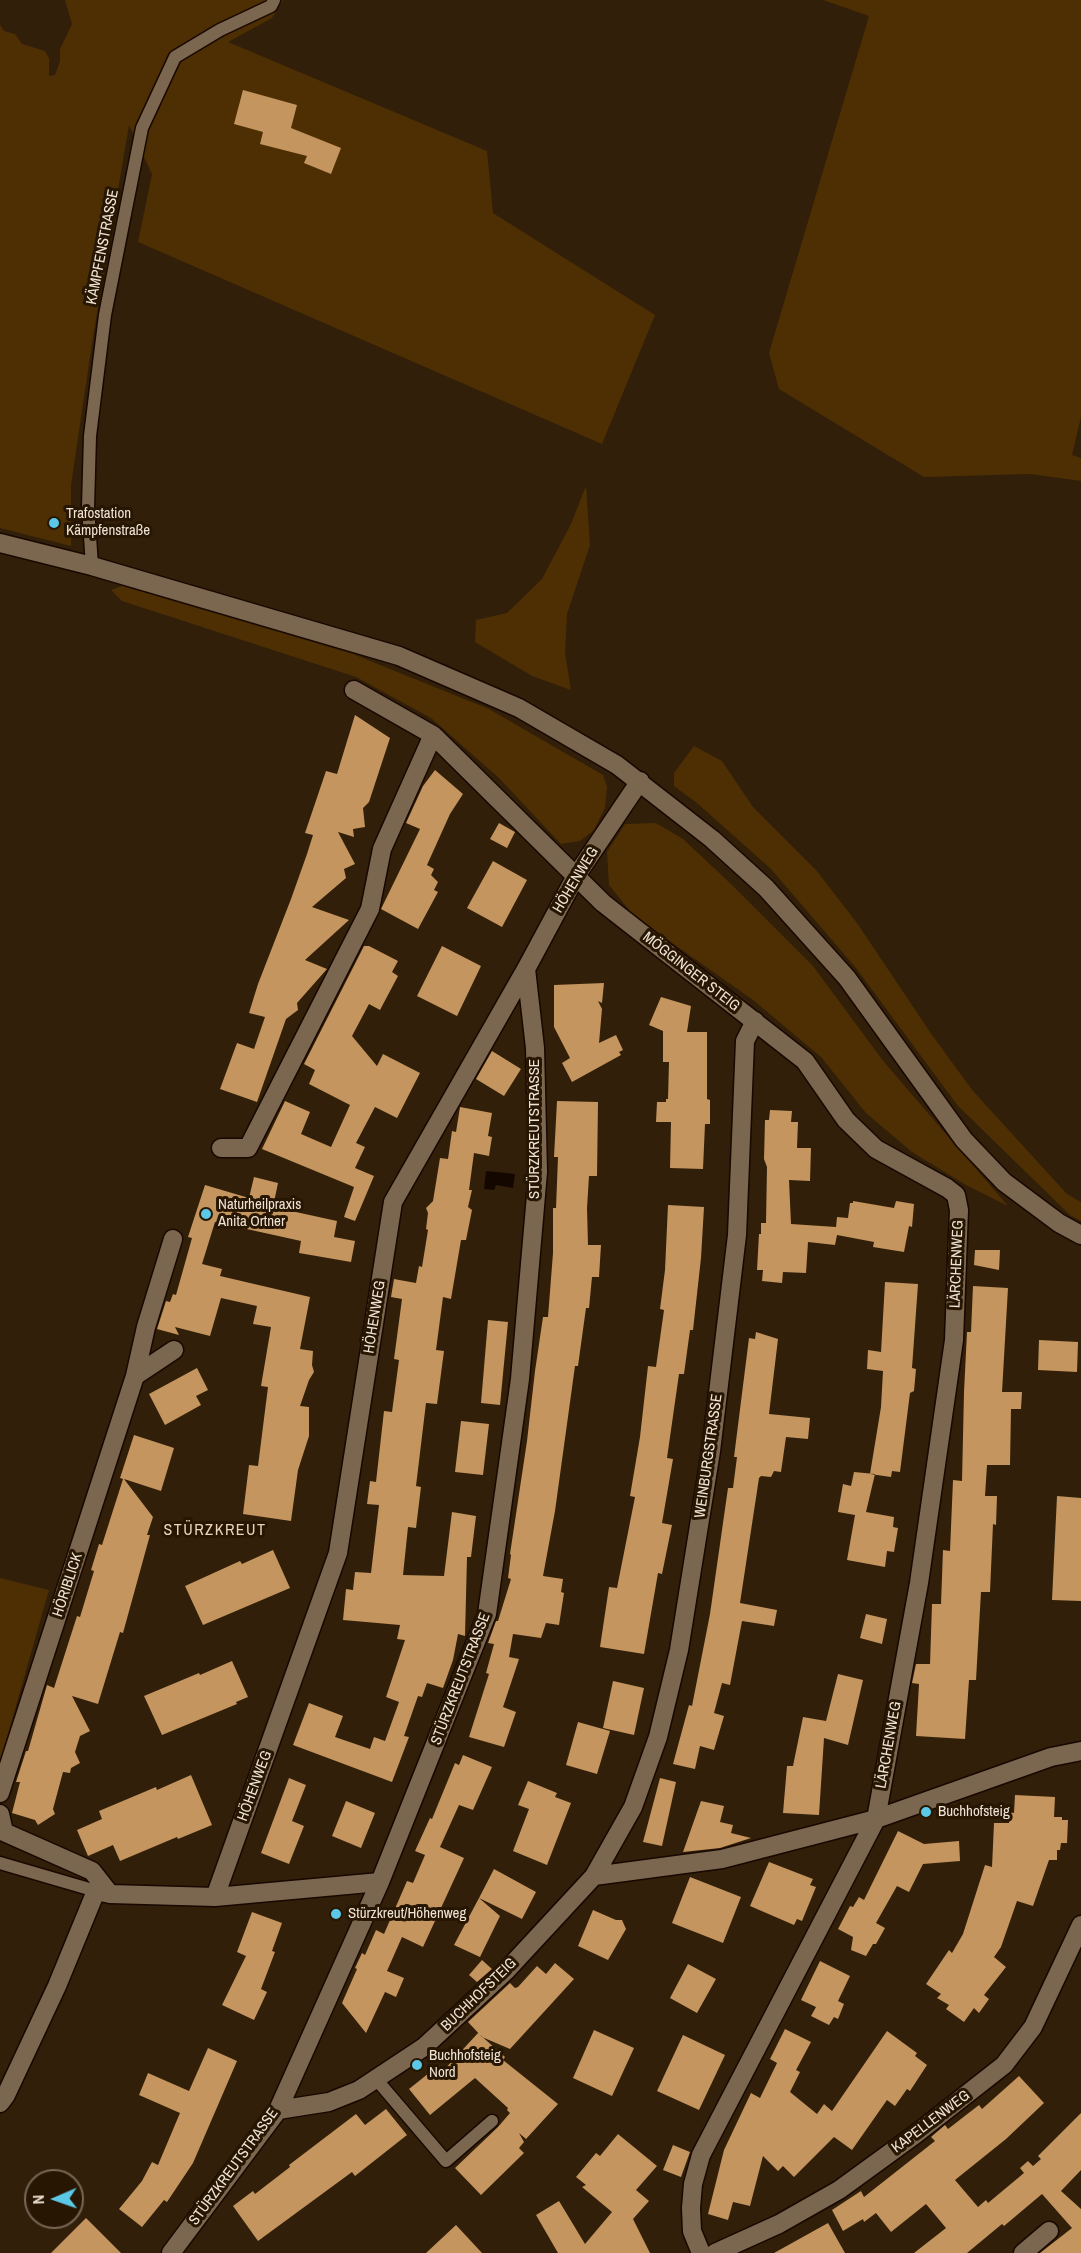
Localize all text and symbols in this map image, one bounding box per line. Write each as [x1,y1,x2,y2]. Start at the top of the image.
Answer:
street label: KÄMPFENSTRASSE [83,188,123,306]
place label: Trafostation Kämpfenstraße [66,505,150,540]
marker: Trafostation Kämpfenstraße [47,516,61,530]
street label: HÖHENWEG [549,844,603,916]
street label: MÖGGINGER STEIG [639,929,743,1015]
street label: STÜRZKREUTSTRASSE [526,1059,544,1199]
place label: Naturheilpraxis Anita Ortner [218,1196,301,1231]
marker: Naturheilpraxis Anita Ortner [199,1207,213,1221]
street label: LÄRCHENWEG [946,1220,968,1308]
street label: HÖHENWEG [360,1279,390,1355]
street label: WEINBURGSTRASSE [691,1393,727,1519]
district label: STÜRZKREUT [163,1521,267,1541]
street label: HÖRIBLICK [49,1551,87,1619]
street label: STÜRZKREUTSTRASSE [427,1610,495,1748]
street label: LÄRCHENWEG [872,1700,906,1790]
street label: HÖHENWEG [234,1748,276,1824]
place label: Buchhofsteig [938,1803,1010,1821]
marker: Buchhofsteig [919,1805,933,1819]
place label: Stürzkreut/Höhenweg [348,1905,466,1923]
marker: Stürzkreut/Höhenweg [329,1907,343,1921]
street label: BUCHHOFSTEIG [438,1955,520,2035]
place label: Buchhofsteig Nord [429,2047,501,2082]
marker: Buchhofsteig Nord [410,2058,424,2072]
street label: KAPELLENWEG [888,2087,974,2157]
street label: STÜRZKREUTSTRASSE [186,2105,282,2229]
north arrow [24,2169,84,2229]
text: N [27,2194,49,2205]

